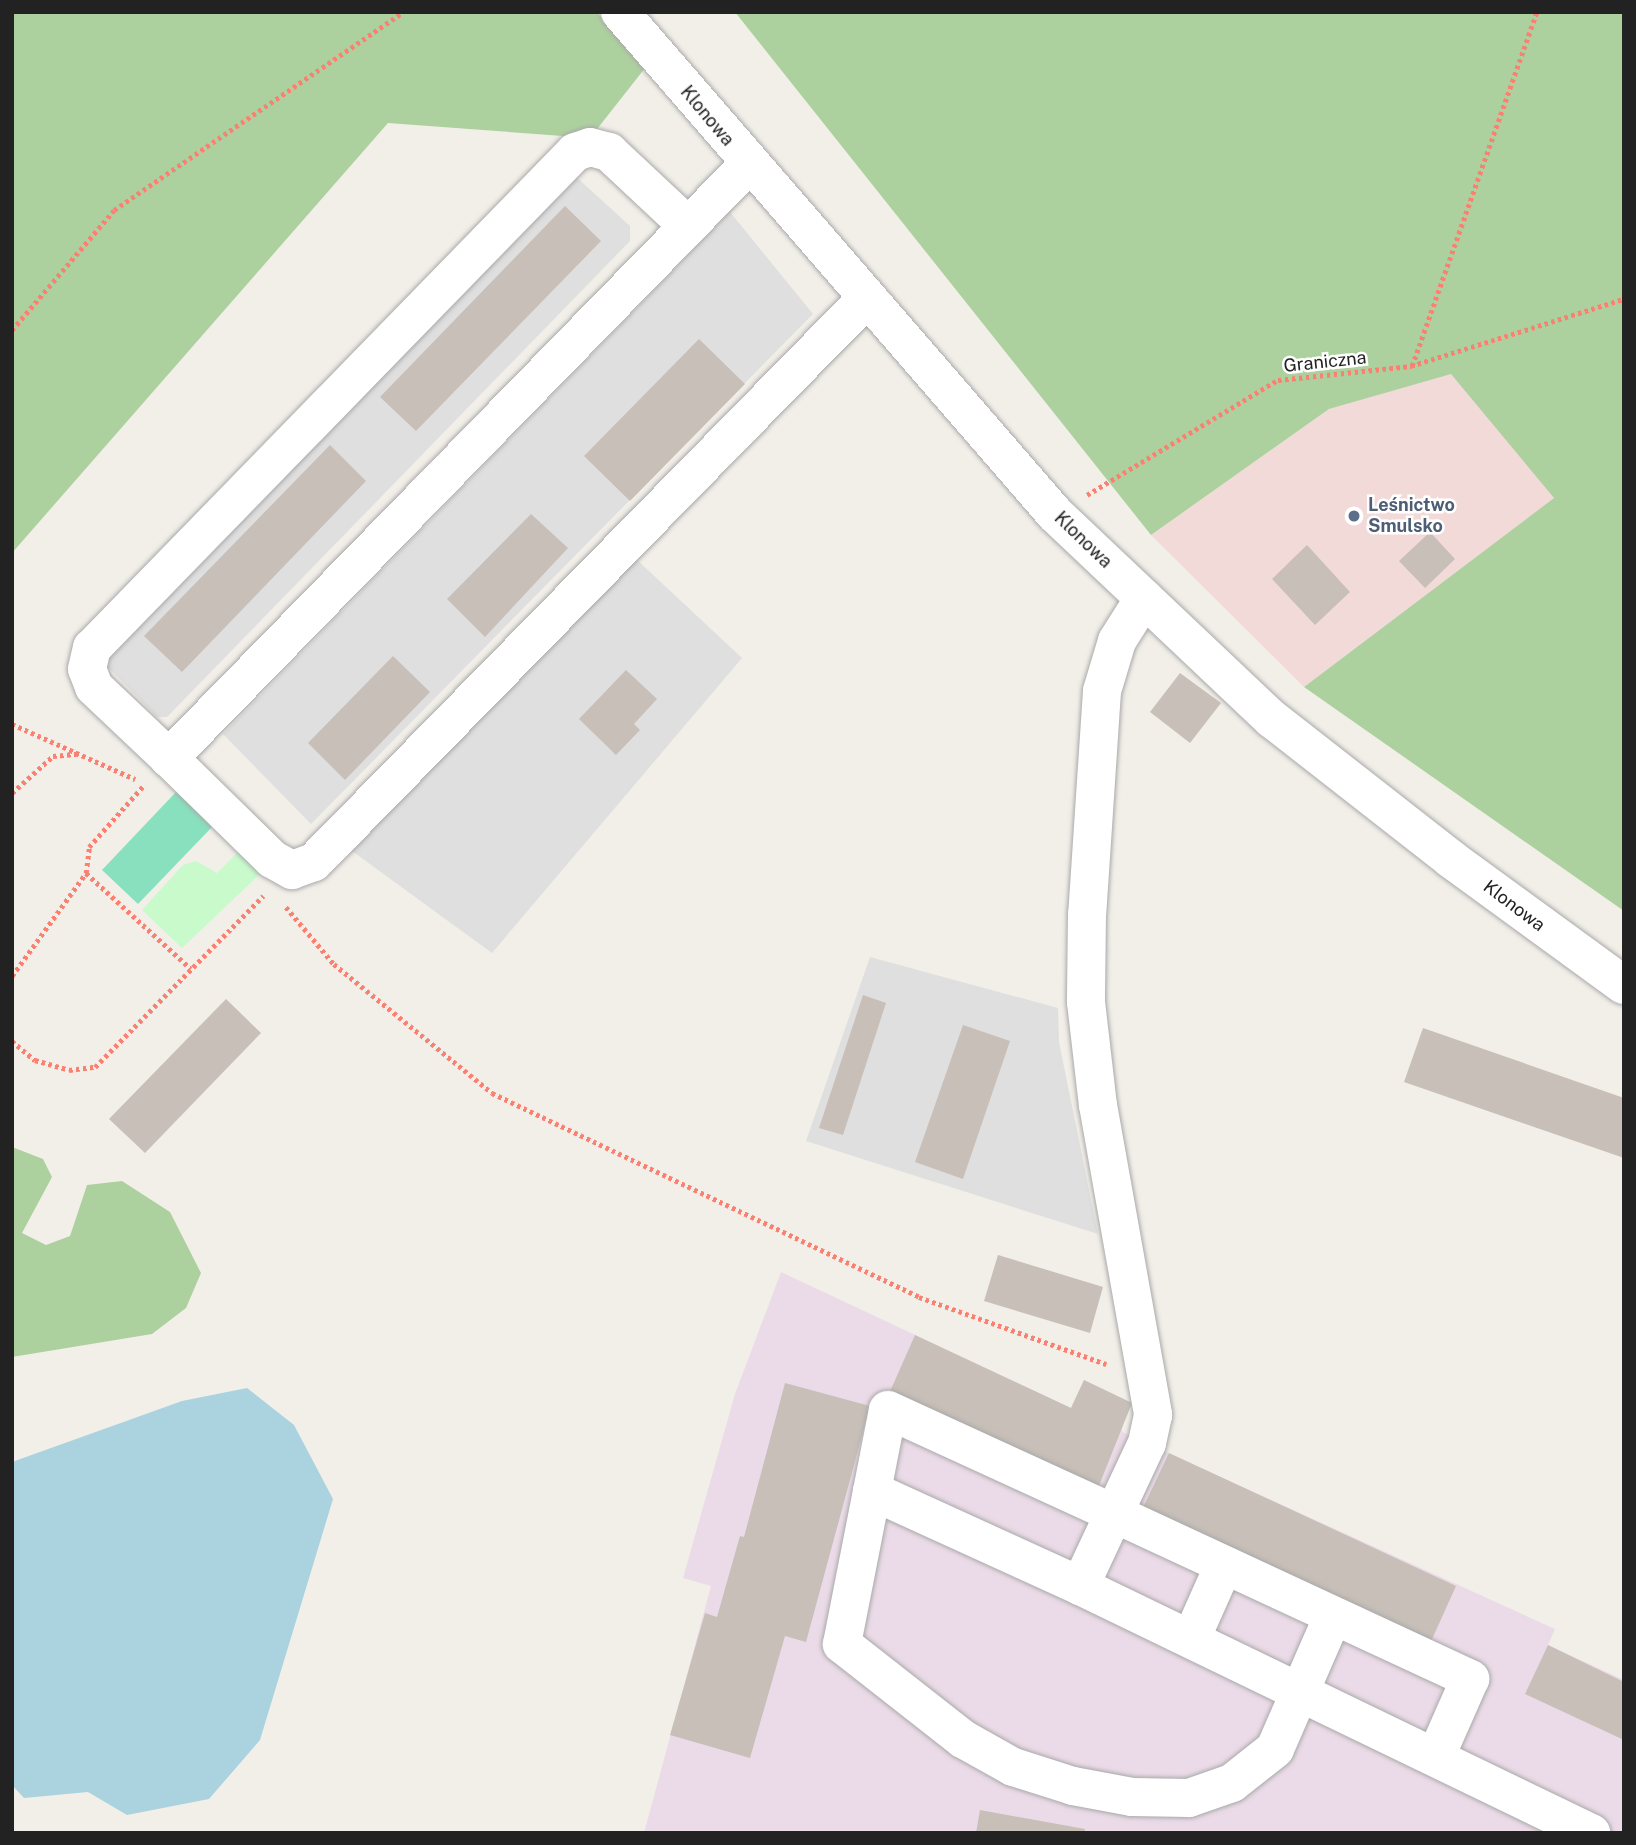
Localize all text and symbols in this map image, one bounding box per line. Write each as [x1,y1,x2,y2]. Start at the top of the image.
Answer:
street label: Klonowa [676,82,738,150]
street label: Graniczna [1282,347,1368,377]
place label: Leśnictwo Smulsko [1368,495,1455,538]
street label: Klonowa [1050,507,1116,573]
marker: Leśnictwo Smulsko [1346,508,1362,524]
street label: Klonowa [1479,876,1549,936]

